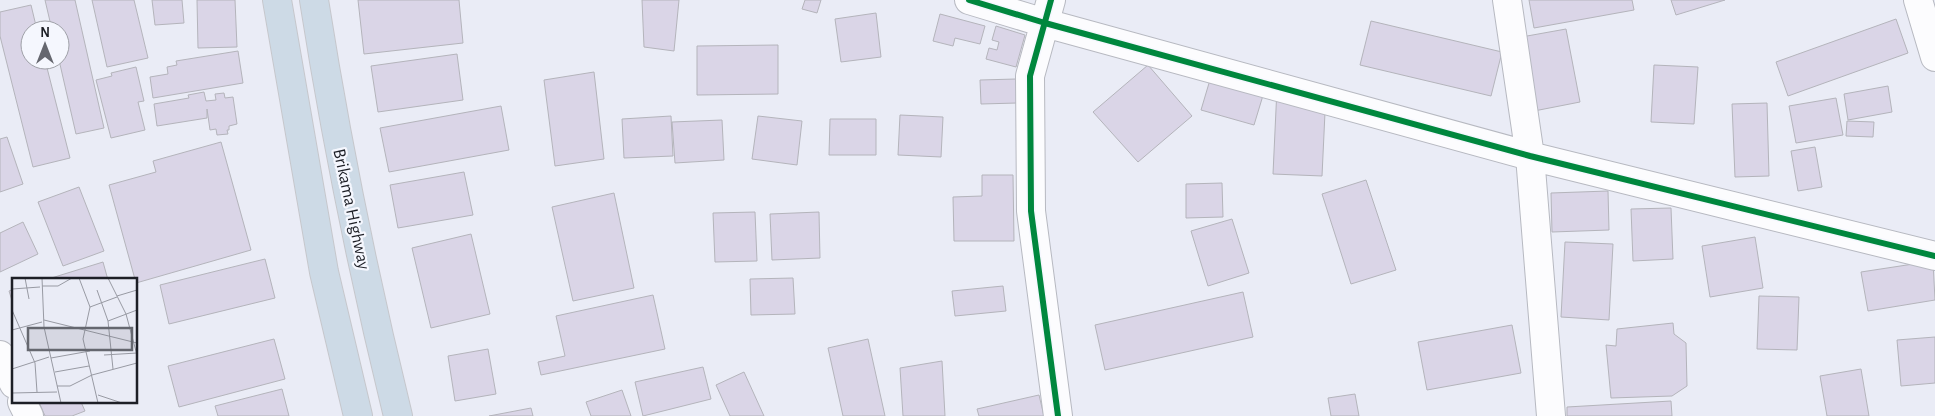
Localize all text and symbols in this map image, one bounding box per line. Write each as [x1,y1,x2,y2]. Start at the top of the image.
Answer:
north arrow [20,20,70,70]
text: N [40,26,50,40]
street label: Brikama Highway [329,147,373,272]
inset map [12,278,138,404]

